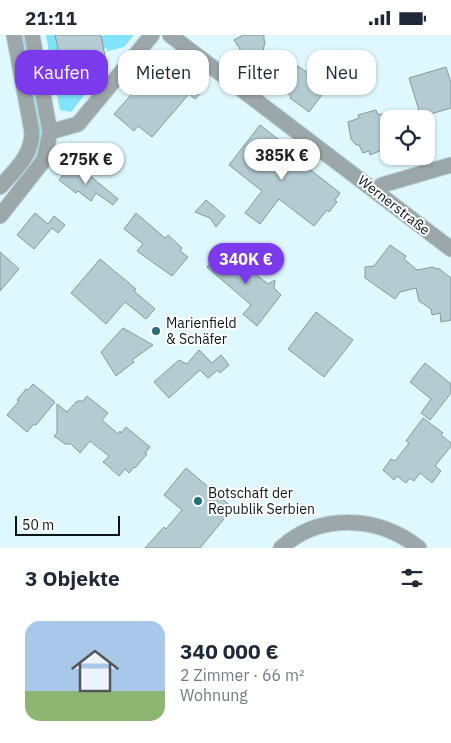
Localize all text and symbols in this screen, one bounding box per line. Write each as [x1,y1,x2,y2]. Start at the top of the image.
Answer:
text: 21:11 [25,6,77,30]
chip: Kaufen [15,50,108,95]
chip: Mieten [118,50,209,95]
chip: Filter [219,50,297,95]
chip: Neu [307,50,376,95]
map controls [380,110,435,165]
button: locate [380,110,435,165]
pin: 385K € [241,139,323,181]
pin: 275K € [45,143,127,185]
text: 385K € [255,145,309,165]
text: 275K € [59,149,113,169]
street label: Wernerstraße [354,171,434,239]
pin: 340K € [205,243,287,285]
text: 340K € [219,249,273,269]
place label: Marienfield & Schäfer [166,314,237,348]
marker: Marienfield & Schäfer [150,325,162,337]
place label: Botschaft der Republik Serbien [208,484,315,518]
marker: Botschaft der Republik Serbien [192,495,204,507]
scale bar [15,513,120,536]
text: 50 m [22,516,54,534]
text: 3 Objekte [25,564,120,592]
icon: filters [398,564,426,592]
text: 340 000 € [180,637,279,665]
icon: home [65,641,125,701]
text: 2 Zimmer · 66 m² [180,665,305,685]
text: Wohnung [180,685,248,705]

